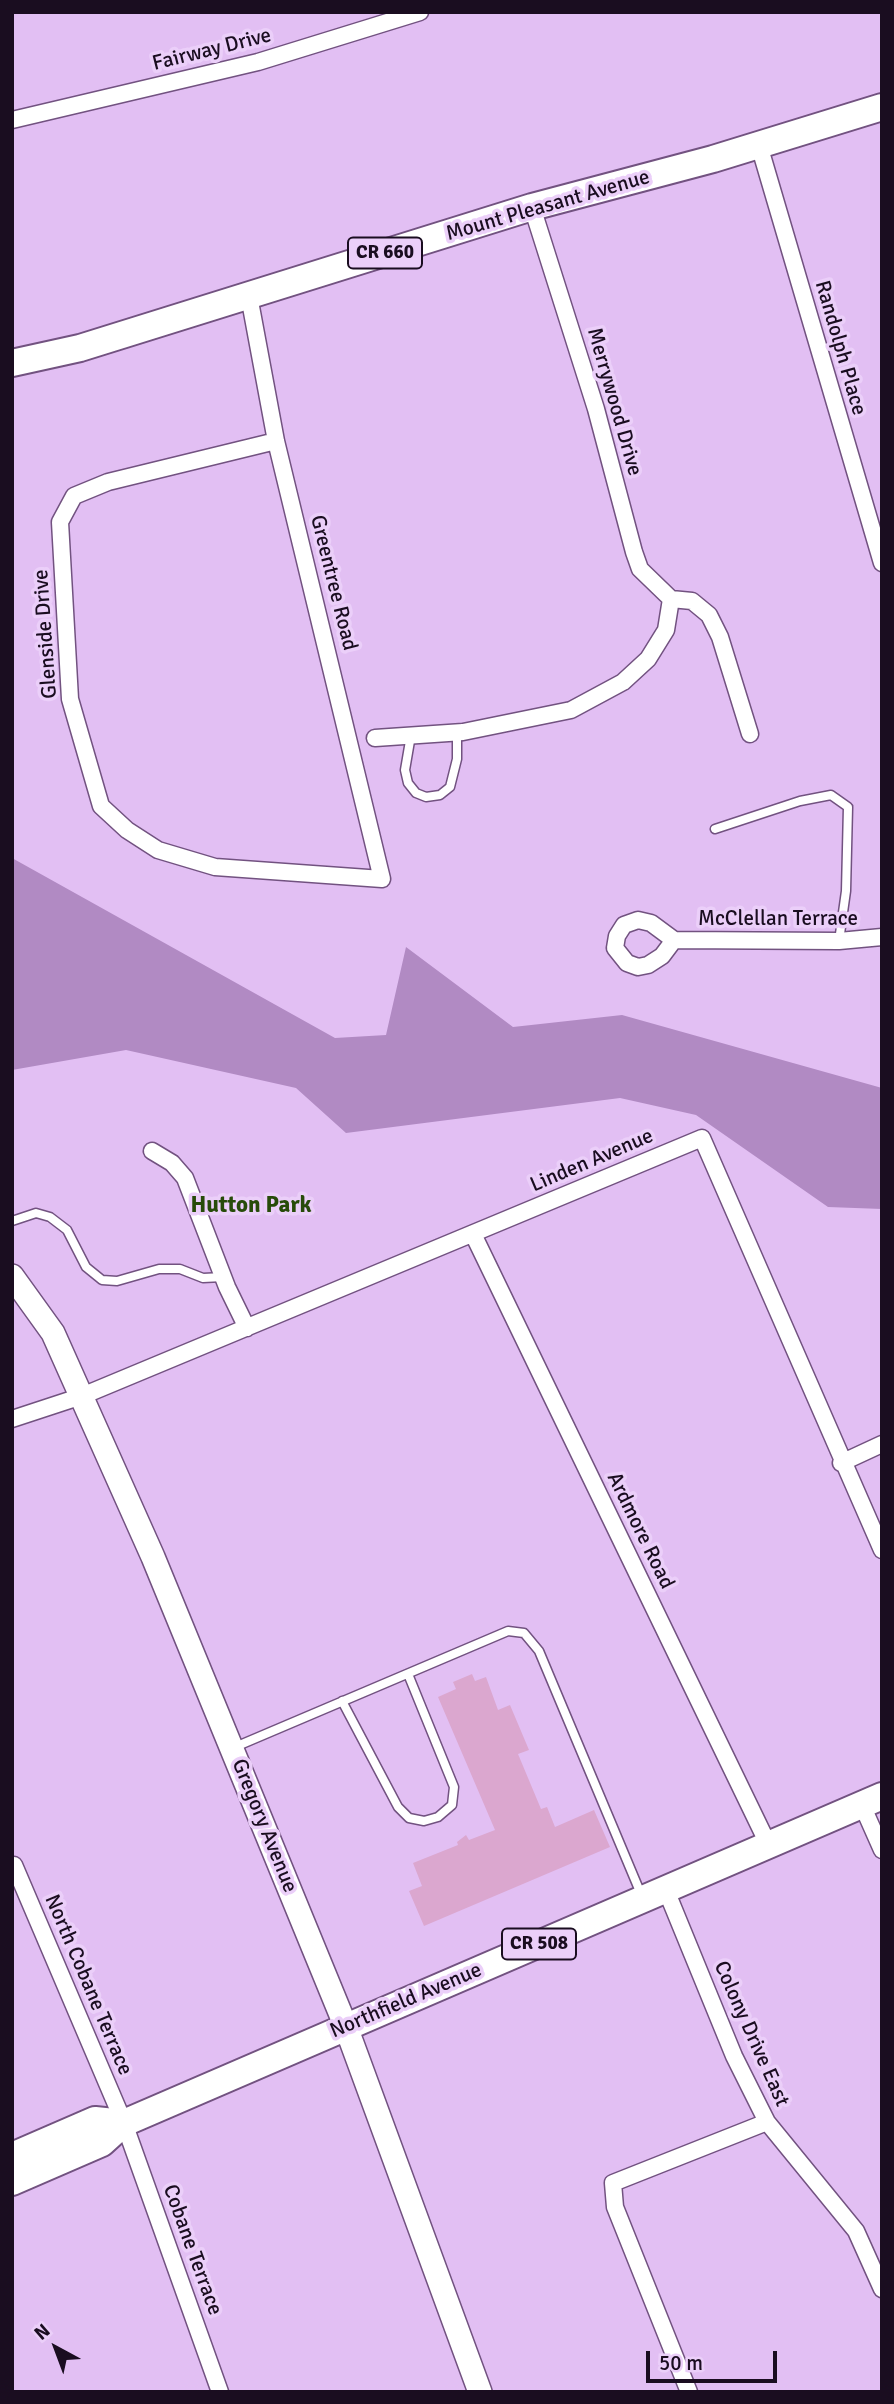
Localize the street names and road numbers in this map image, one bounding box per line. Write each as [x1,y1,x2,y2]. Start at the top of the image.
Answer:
street label: Fairway Drive [150,23,274,77]
street label: Mount Pleasant Avenue [443,165,653,247]
road number: CR 660 [348,238,422,268]
street label: Randolph Place [809,278,871,418]
street label: Merrywood Drive [581,325,647,479]
street label: Greentree Road [304,513,362,653]
street label: Glenside Drive [29,568,63,700]
street label: McClellan Terrace [698,906,858,932]
street label: Linden Avenue [527,1124,657,1198]
street label: Ardmore Road [601,1469,679,1593]
street label: Gregory Avenue [226,1756,302,1896]
street label: North Cobane Terrace [39,1891,137,2079]
road number: CR 508 [502,1928,576,1960]
street label: Colony Drive East [708,1957,794,2111]
street label: Northfield Avenue [326,1958,486,2044]
street label: Cobane Terrace [157,2181,227,2319]

